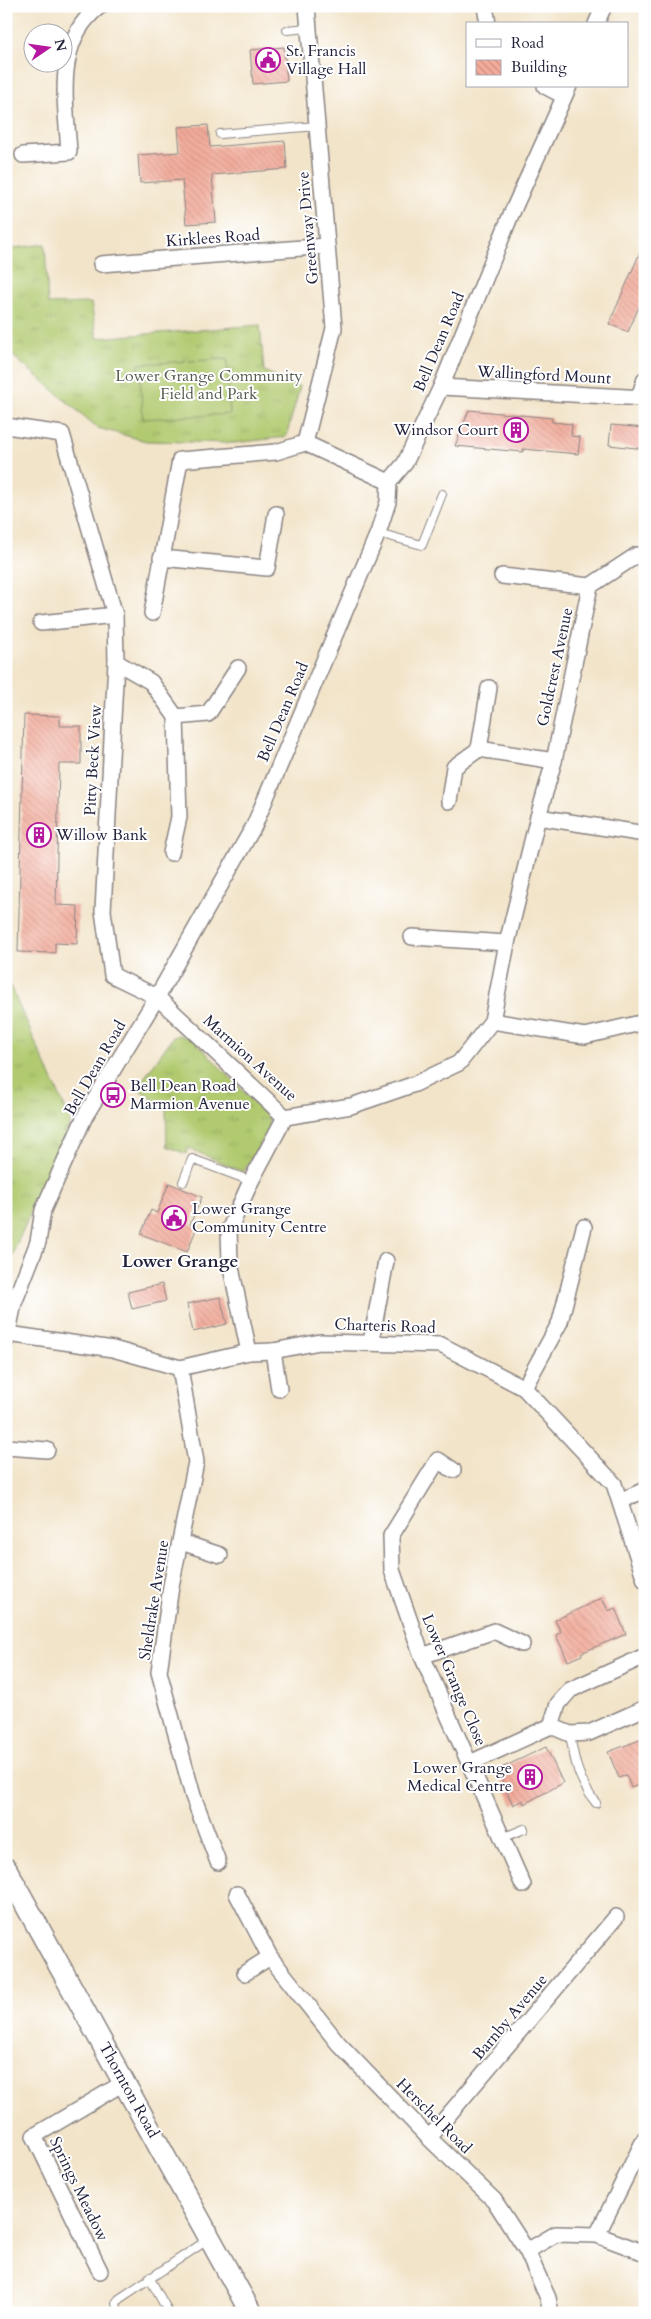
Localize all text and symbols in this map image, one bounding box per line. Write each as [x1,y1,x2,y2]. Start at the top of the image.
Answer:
north arrow [22,22,72,72]
legend [466,22,628,88]
text: Road [511,33,544,53]
text: N [50,37,71,53]
place label: St. Francis Village Hall [286,40,366,80]
public building icon: St. Francis Village Hall [255,47,281,73]
text: Building [511,57,567,77]
street label: Greenway Drive [292,171,324,285]
street label: Kirklees Road [165,224,261,252]
street label: Bell Dean Road [408,288,470,395]
street label: Wallingford Mount [475,360,612,389]
park label: Lower Grange Community Field and Park [115,365,303,405]
building icon: Windsor Court [503,417,529,443]
place label: Windsor Court [393,419,498,441]
street label: Goldcrest Avenue [532,606,578,728]
street label: Bell Dean Road [252,658,314,765]
street label: Pitty Beck View [79,704,107,816]
building icon: Willow Bank [26,822,52,848]
place label: Willow Bank [55,824,148,846]
street label: Marmion Avenue [198,1010,302,1106]
street label: Bell Dean Road [59,1016,131,1120]
place label: Bell Dean Road Marmion Avenue [130,1075,250,1115]
bus stop icon: Bell Dean Road Marmion Avenue [100,1082,126,1108]
place label: Lower Grange Community Centre [192,1198,327,1238]
public building icon: Lower Grange Community Centre [161,1205,187,1231]
district label: Lower Grange [122,1249,238,1274]
street label: Charteris Road [334,1313,436,1339]
street label: Sheldrake Avenue [134,1538,174,1662]
street label: Lower Grange Close [416,1611,492,1749]
place label: Lower Grange Medical Centre [407,1757,512,1797]
building icon: Lower Grange Medical Centre [517,1764,543,1790]
street label: Barnby Avenue [468,1969,552,2065]
street label: Thornton Road [94,2038,165,2142]
street label: Herschel Road [391,2073,477,2159]
street label: Springs Meadow [44,2133,114,2245]

